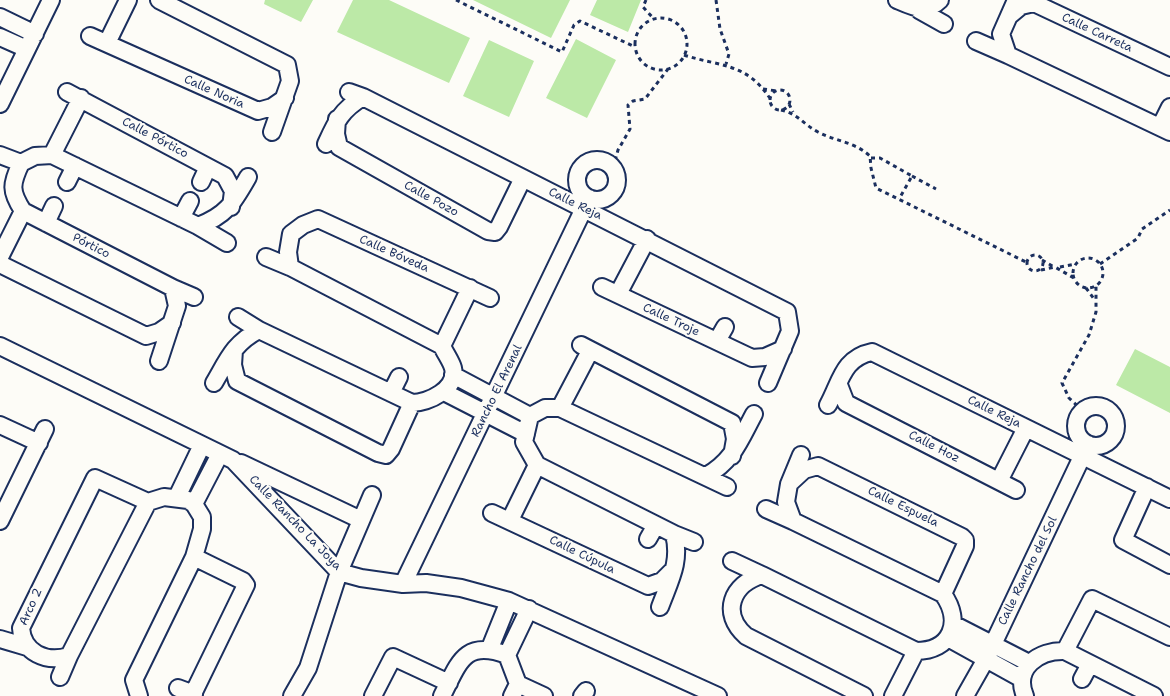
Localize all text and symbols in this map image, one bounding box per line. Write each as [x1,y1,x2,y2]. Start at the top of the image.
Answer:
street label: Calle Carreta [1059,10,1135,56]
street label: Calle Noria [182,72,246,112]
street label: Calle Pórtico [119,115,191,161]
street label: Calle Pozo [401,178,461,220]
street label: Calle Reja [546,185,604,223]
street label: Pórtico [70,230,112,262]
street label: Calle Bóveda [357,232,431,276]
street label: Calle Troje [640,301,702,339]
street label: Rancho El Arenal [468,343,526,439]
street label: Calle Reja [965,393,1023,431]
street label: Calle Hoz [906,428,962,466]
street label: Calle Rancho La Joya [246,473,344,573]
street label: Calle Espuela [865,484,941,530]
street label: Calle Rancho del Sol [995,514,1061,628]
street label: Calle Cúpula [547,533,617,577]
street label: Arco 2 [16,586,46,628]

